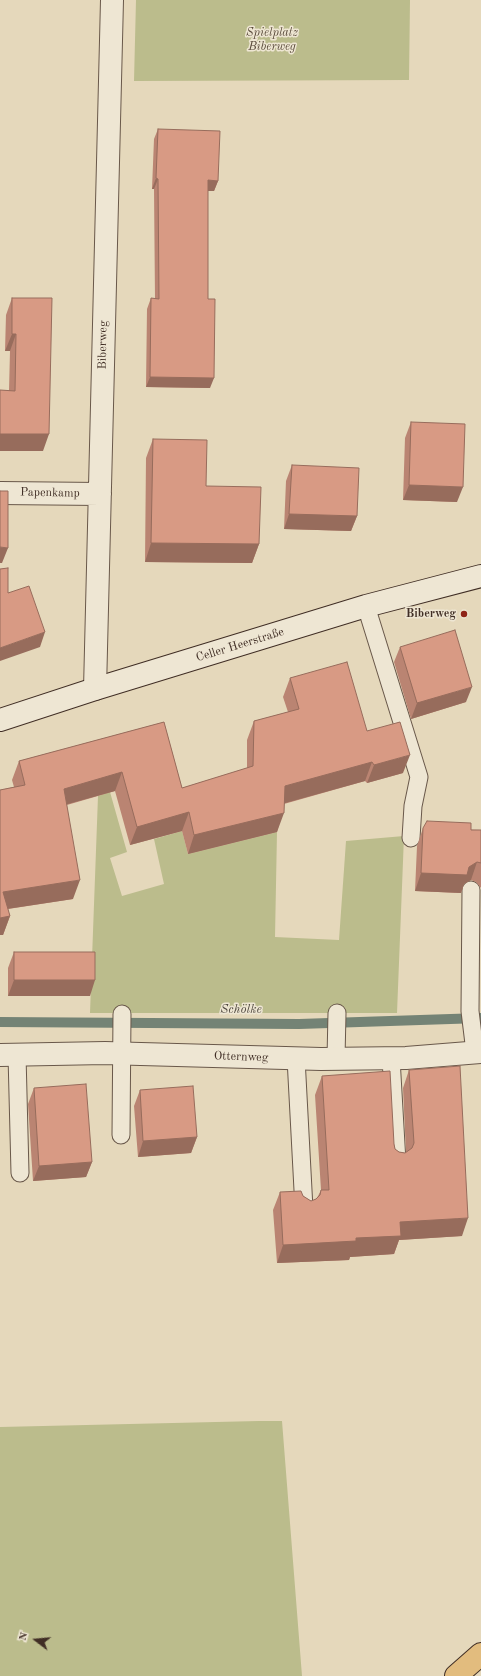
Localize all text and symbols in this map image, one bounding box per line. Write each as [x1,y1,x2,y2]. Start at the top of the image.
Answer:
park label: Spielplatz Biberweg [246,26,298,54]
street label: Biberweg [95,320,111,370]
street label: Papenkamp [20,485,80,501]
place label: Biberweg [406,607,456,621]
marker: Biberweg [459,609,469,619]
street label: Celler Heerstraße [194,625,286,665]
water label: Schölke [220,1002,262,1018]
street label: Otternweg [214,1049,268,1065]
north arrow [16,1620,56,1660]
text: N [18,1631,30,1642]

